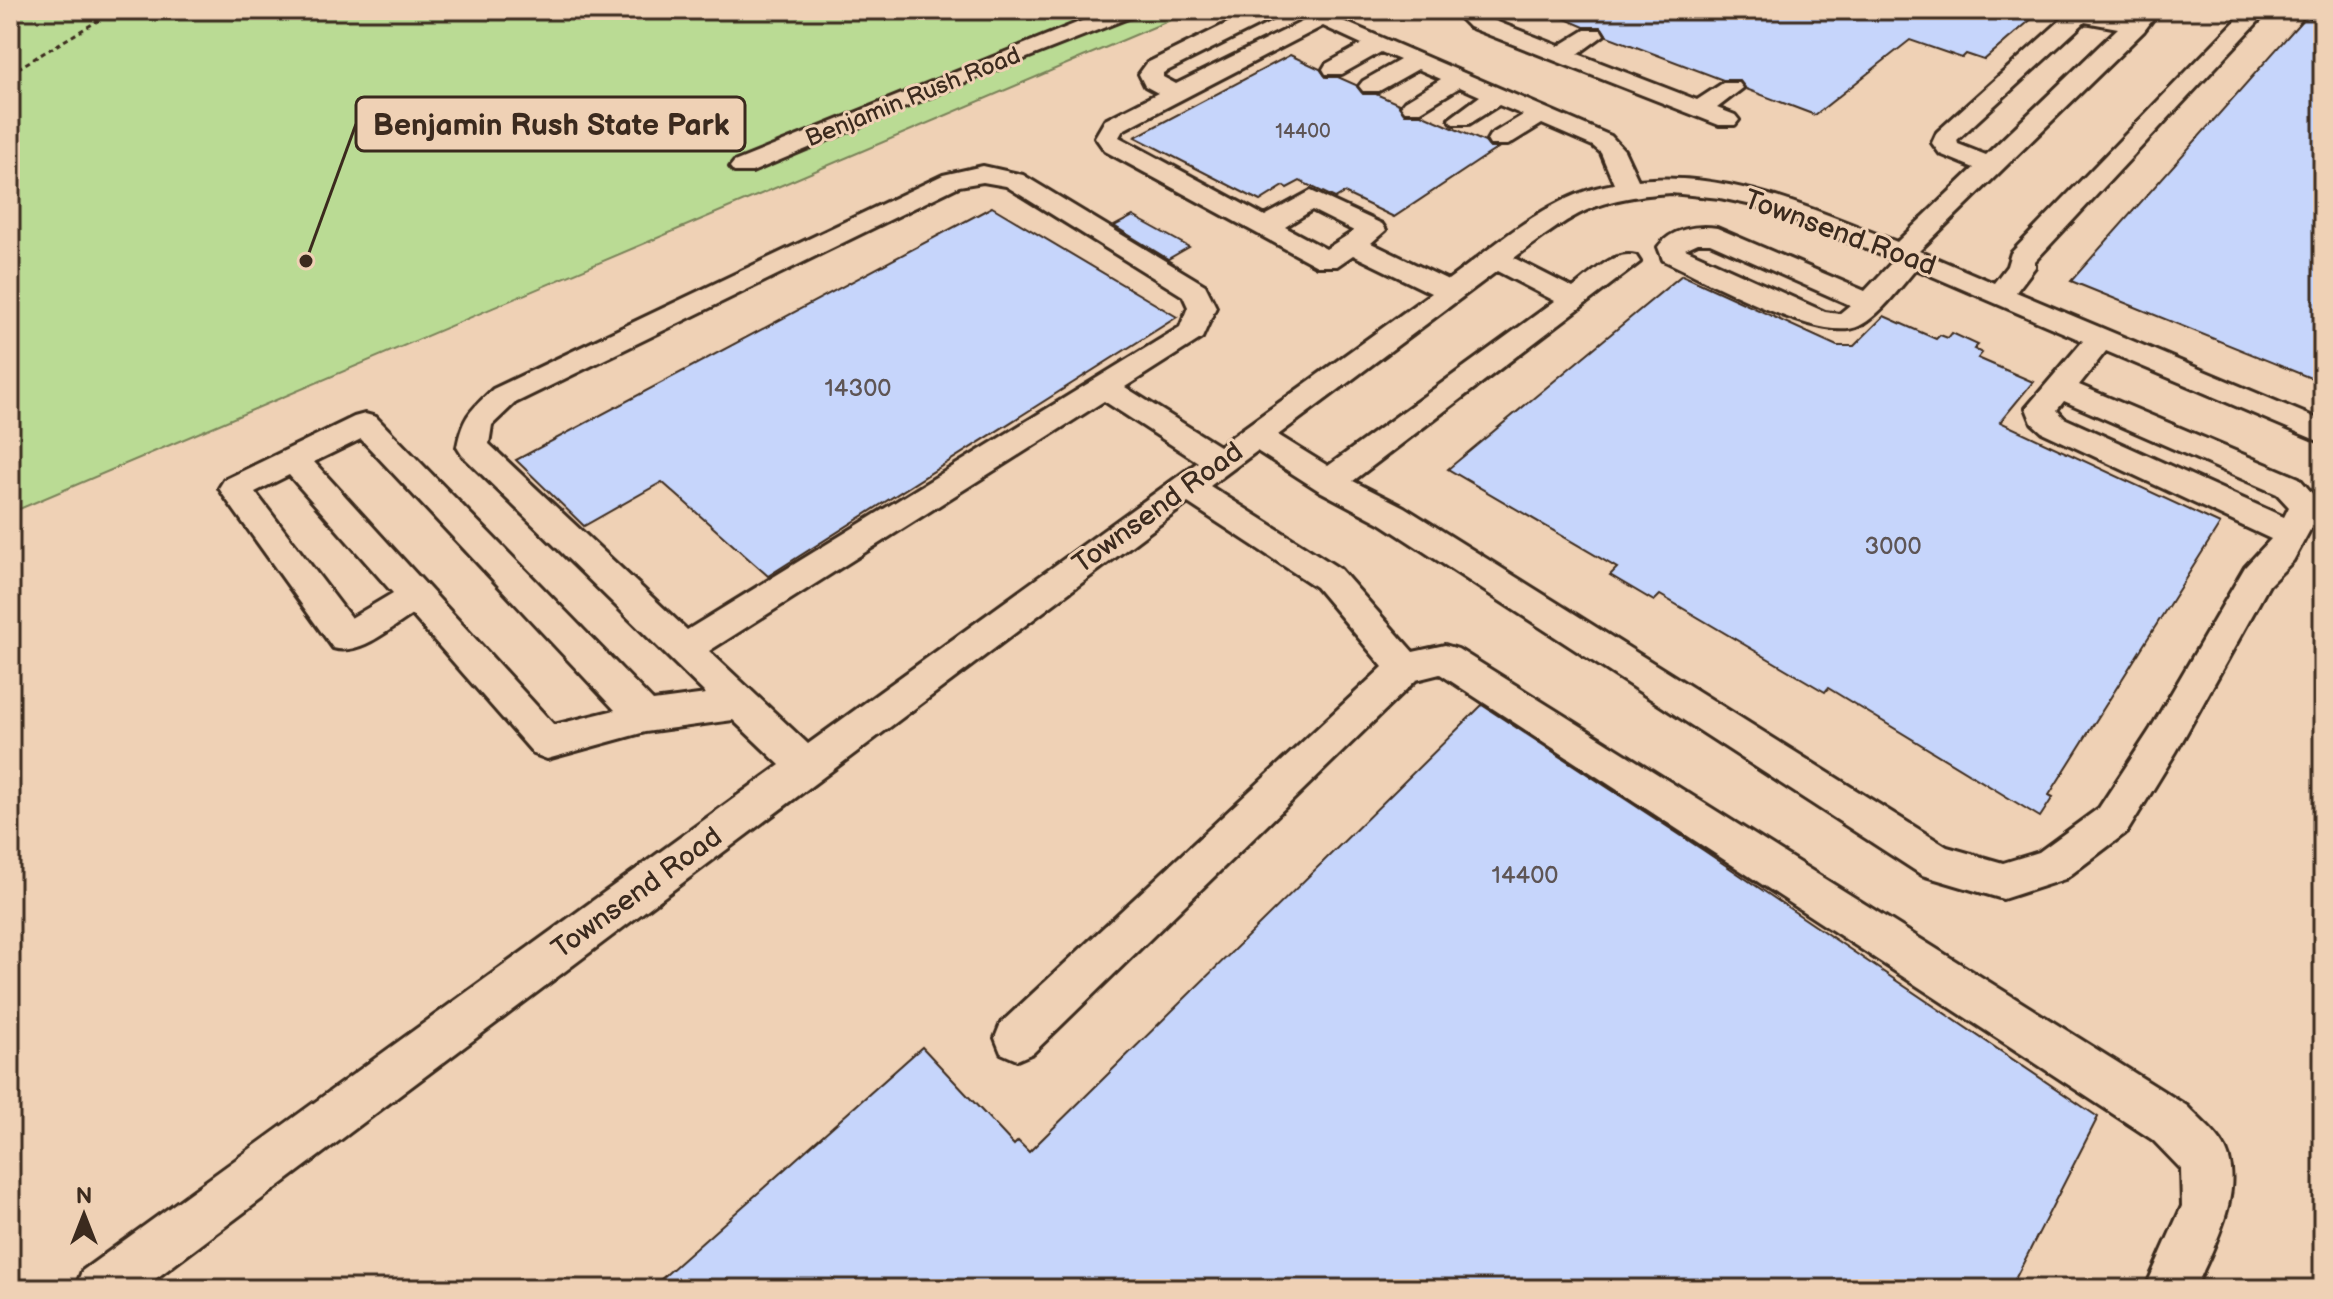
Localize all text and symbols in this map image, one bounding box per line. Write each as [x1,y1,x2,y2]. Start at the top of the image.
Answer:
street label: Benjamin Rush Road [801,41,1025,153]
callout: Benjamin Rush State Park [356,97,745,151]
text: Benjamin Rush State Park [373,108,730,144]
house number: 14400 [1275,120,1331,144]
street label: Townsend Road [1740,183,1940,283]
house number: 14300 [825,374,891,403]
street label: Townsend Road [1067,435,1249,581]
house number: 3000 [1864,532,1922,561]
street label: Townsend Road [546,820,728,966]
house number: 14400 [1492,861,1558,890]
north arrow [44,1175,124,1255]
text: N [76,1183,92,1210]

